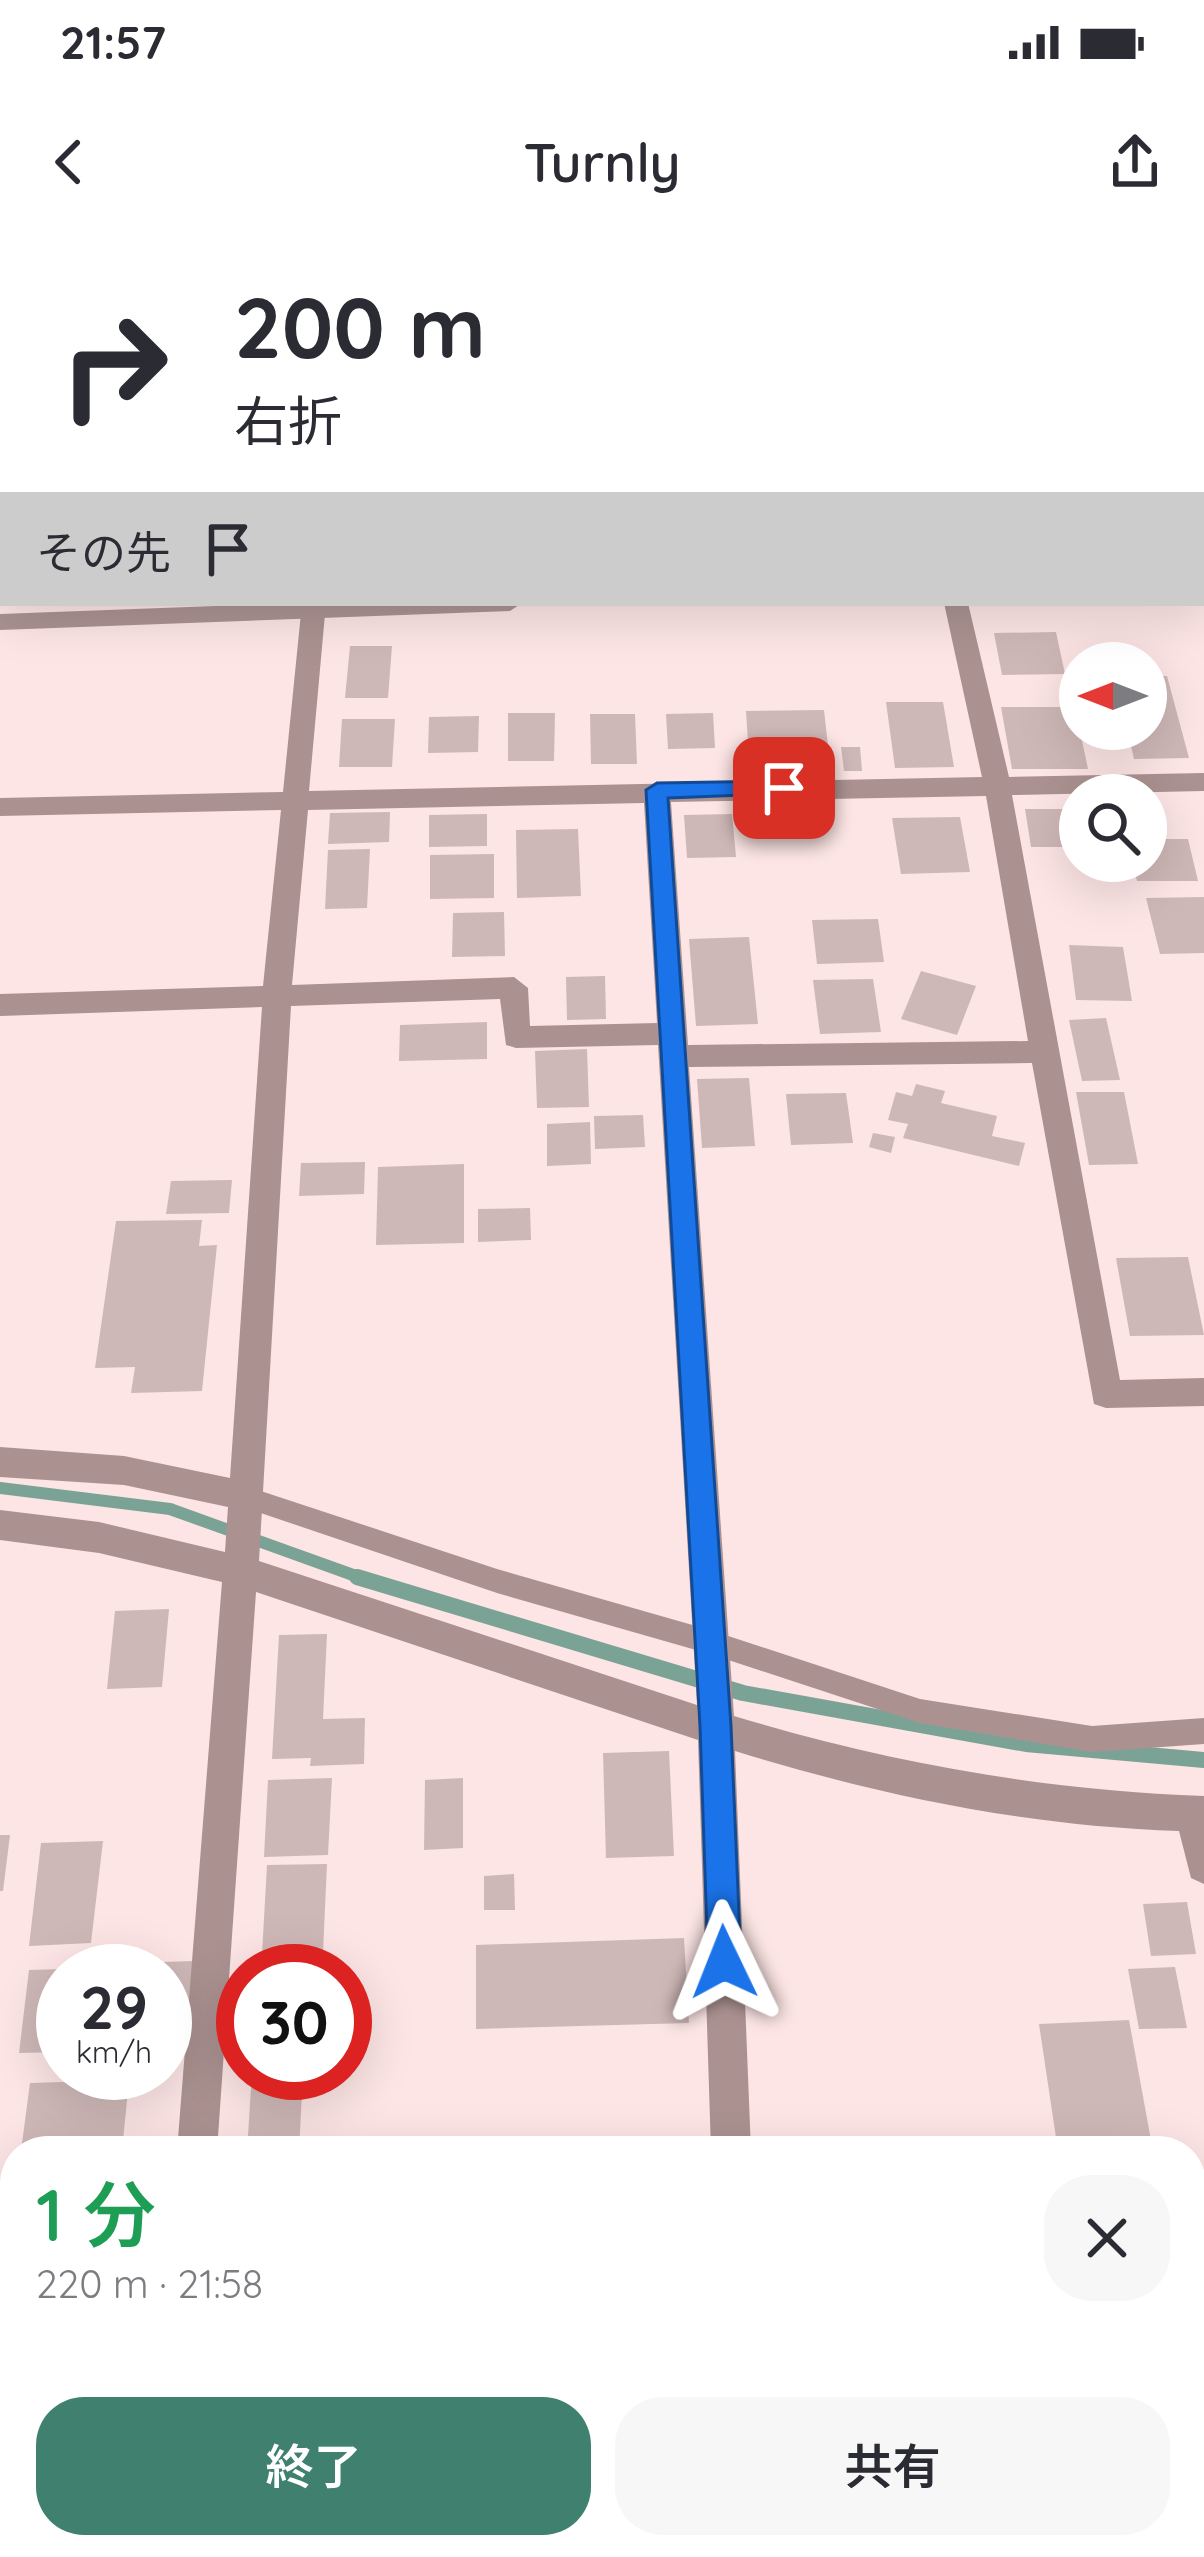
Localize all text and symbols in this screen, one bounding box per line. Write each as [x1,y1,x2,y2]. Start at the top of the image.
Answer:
text: 21:57 [60,14,166,70]
text: Turnly [523,128,681,196]
icon: back [36,129,102,195]
icon: share [1102,129,1168,195]
text: 200 m [234,274,486,379]
icon: right [36,288,192,444]
text: 右折 [234,387,342,455]
icon: arrive [195,516,261,582]
text: その先 [36,524,171,580]
north arrow [1059,642,1167,750]
map controls [1059,642,1167,882]
pin [733,737,835,839]
icon: arrive [751,755,817,821]
button: search [1059,774,1167,882]
position arrow [661,1899,787,2025]
speed limit sign: 30 [216,1944,372,2100]
text: 29 [80,1969,148,2044]
text: km/h [76,2033,152,2071]
text: 1 分 [36,2169,156,2259]
button: close [1044,2175,1170,2301]
text: 220 m · 21:58 [36,2259,263,2308]
button: 終了 [36,2397,591,2535]
button: 共有 [615,2397,1170,2535]

